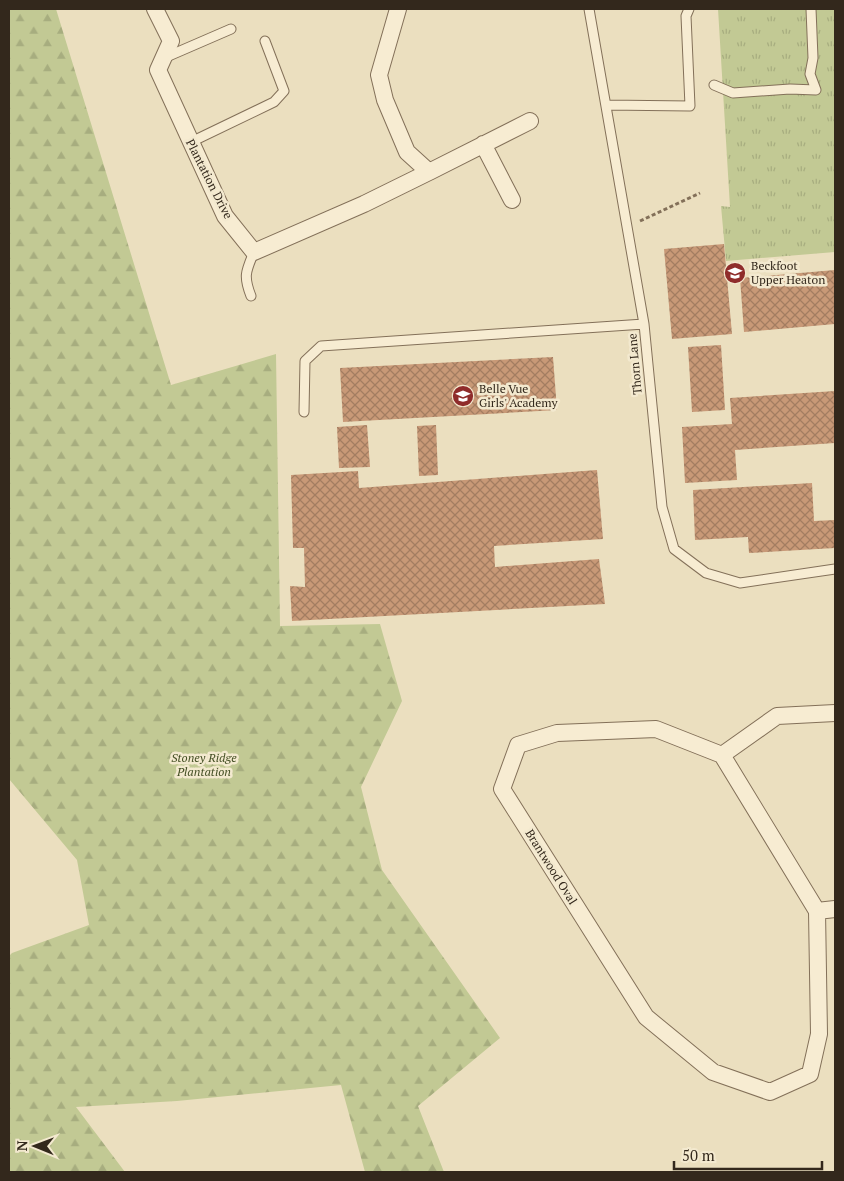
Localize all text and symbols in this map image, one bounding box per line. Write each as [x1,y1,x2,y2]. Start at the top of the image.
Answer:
street label: Plantation Drive [183,136,236,221]
place label: Beckfoot Upper Heaton [751,258,825,287]
school or university icon: Beckfoot Upper Heaton [723,261,747,285]
street label: Thorn Lane [624,333,645,395]
place label: Belle Vue Girls' Academy [479,381,559,410]
school or university icon: Belle Vue Girls' Academy [451,384,475,408]
park label: Stoney Ridge Plantation [171,750,237,779]
street label: Brantwood Oval [522,826,581,907]
north arrow [10,1121,60,1171]
scale bar [674,1138,822,1170]
text: N [12,1140,31,1151]
text: 50 m [682,1145,715,1165]

